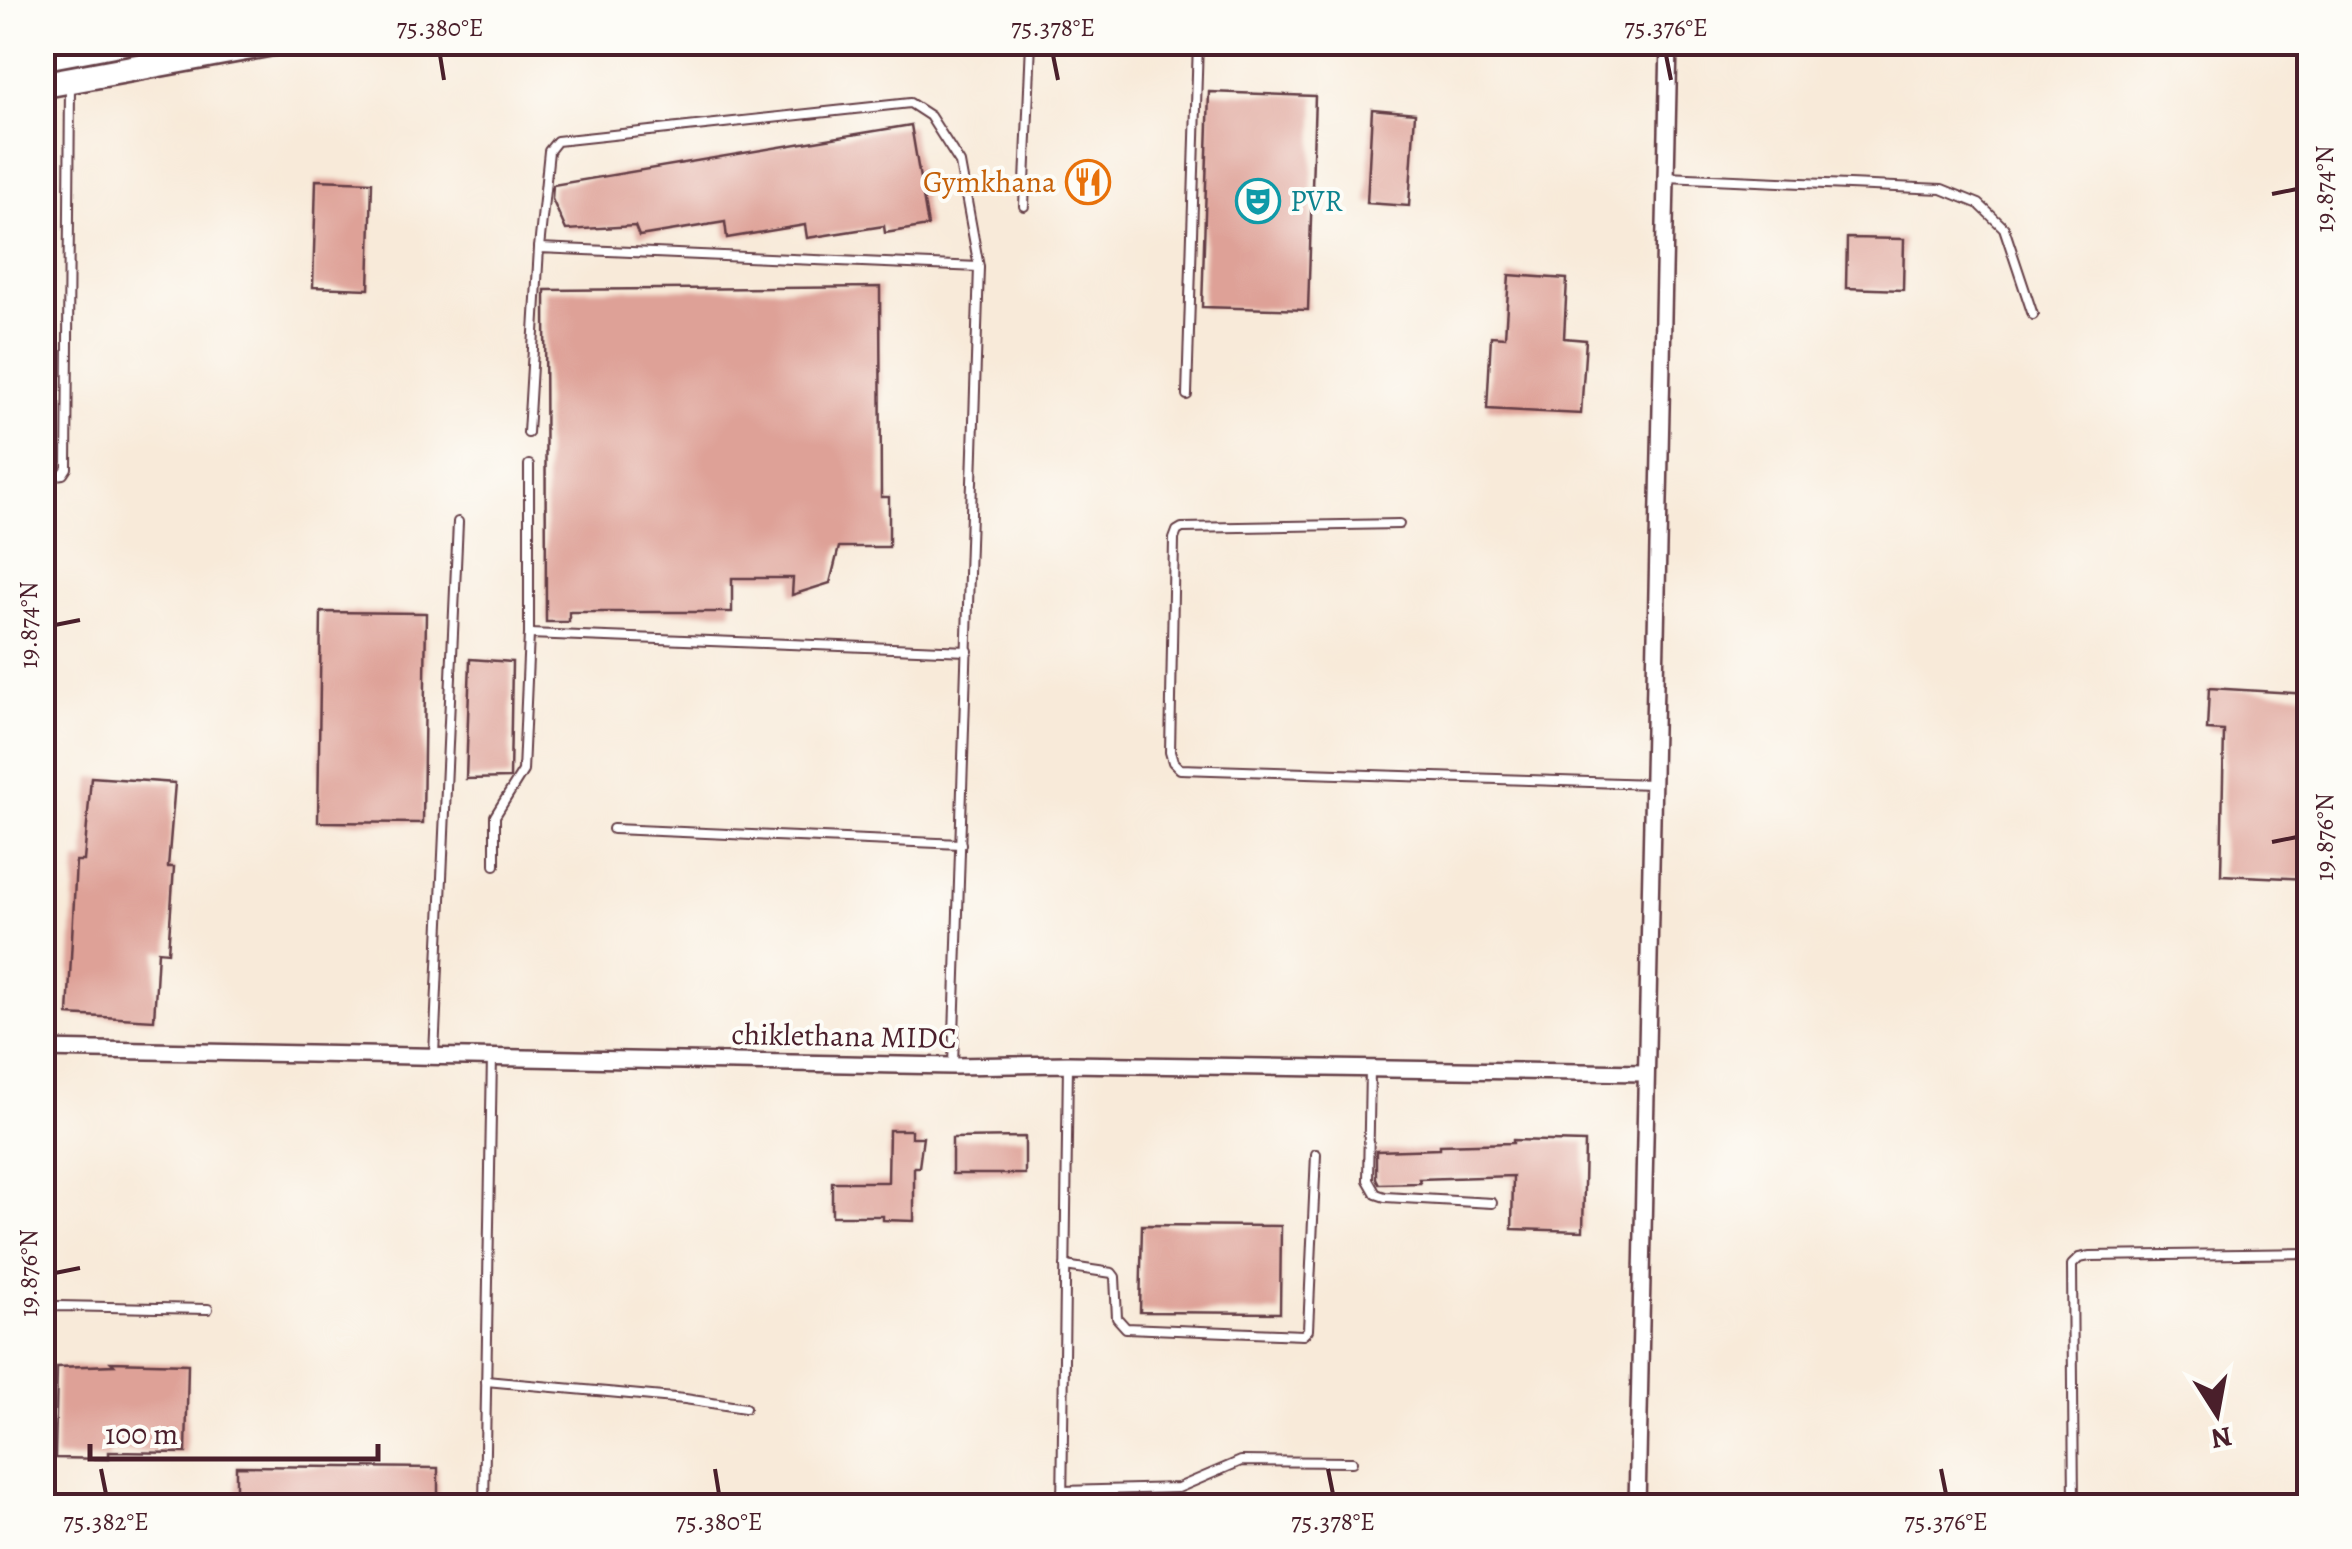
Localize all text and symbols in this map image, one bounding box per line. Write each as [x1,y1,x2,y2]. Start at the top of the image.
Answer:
text: 75.380°E [396,11,484,45]
text: 75.378°E [1011,11,1095,45]
text: 75.376°E [1624,11,1708,45]
text: 19.874°N [2308,145,2342,233]
restaurant icon: Gymkhana [1065,159,1111,205]
place label: Gymkhana [923,162,1056,202]
theatre icon: PVR [1235,178,1281,224]
place label: PVR [1290,181,1344,221]
text: 19.874°N [12,581,46,669]
text: 19.876°N [2308,793,2342,881]
street label: chiklethana MIDC [731,1014,957,1058]
text: 19.876°N [12,1229,46,1317]
north arrow [2167,1364,2267,1464]
scale bar [90,1399,378,1461]
text: 100 m [105,1414,178,1454]
text: N [2208,1417,2235,1458]
text: 75.382°E [63,1505,149,1539]
text: 75.380°E [675,1505,763,1539]
text: 75.378°E [1291,1505,1375,1539]
text: 75.376°E [1904,1505,1988,1539]

